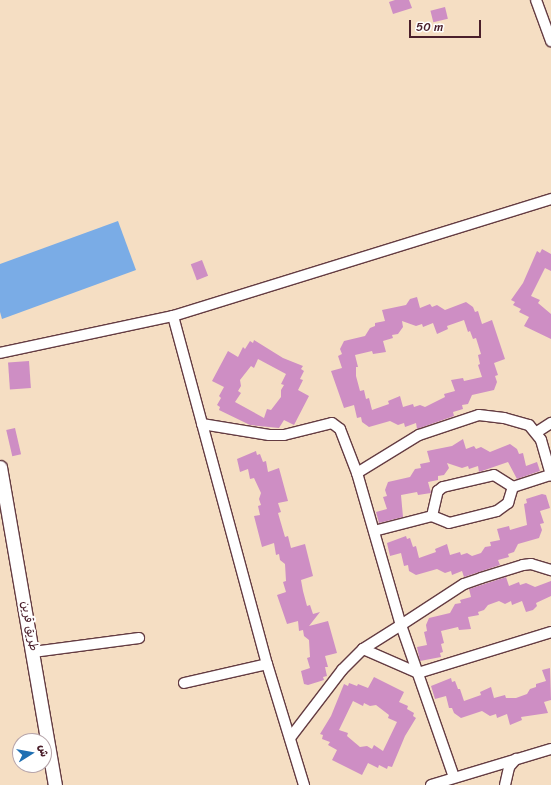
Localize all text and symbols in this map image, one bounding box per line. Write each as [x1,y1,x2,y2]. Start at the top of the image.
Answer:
scale bar [411,12,483,38]
text: 50 m [416,16,443,38]
street label: طريق قرين [18,600,40,652]
north arrow [12,733,52,773]
text: ش [33,743,54,759]

